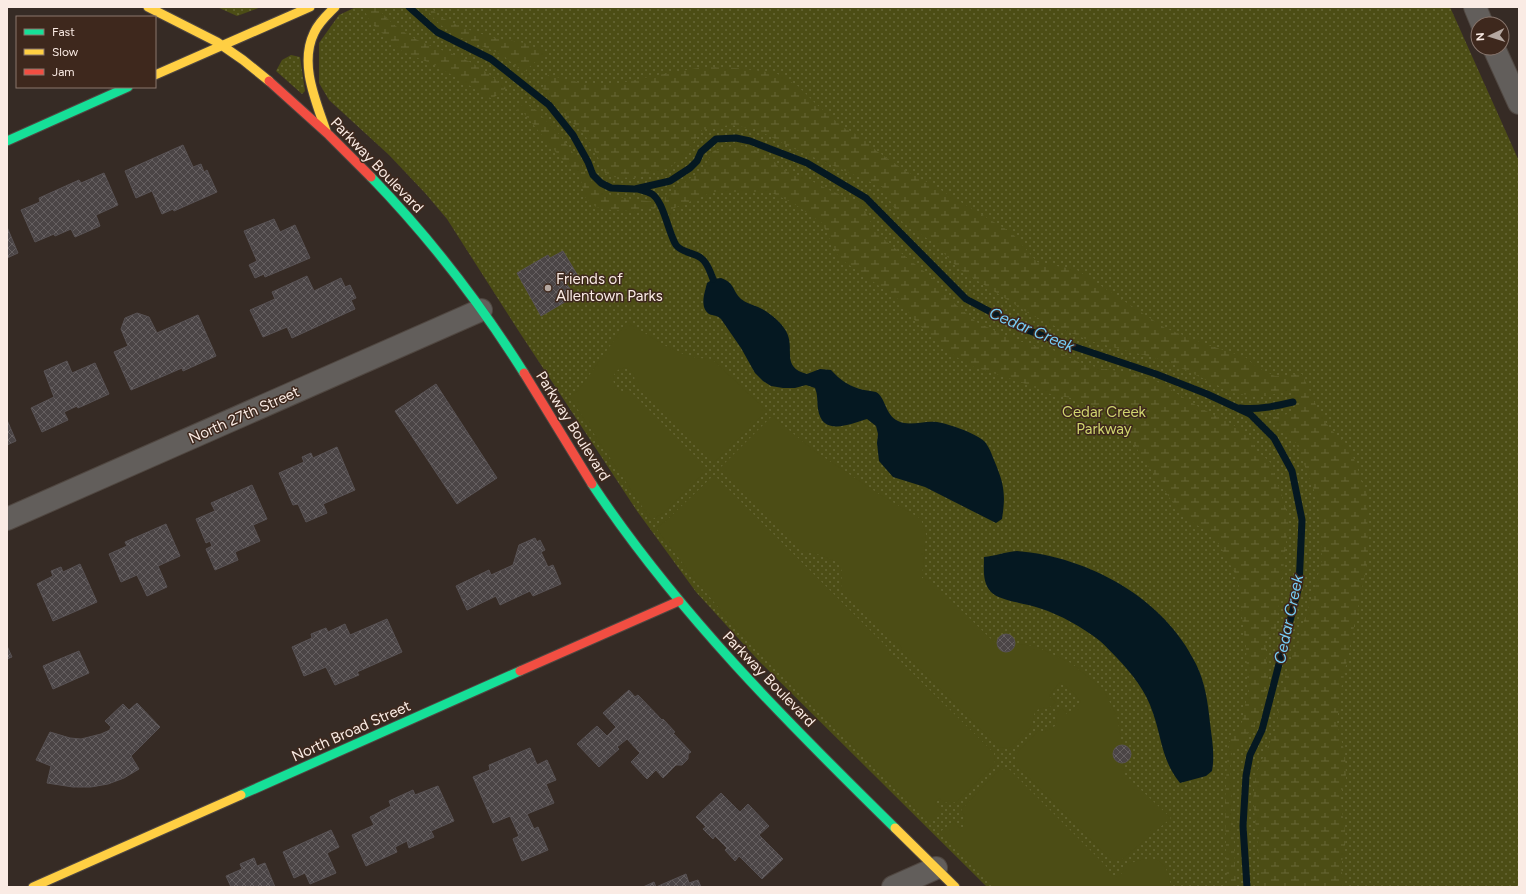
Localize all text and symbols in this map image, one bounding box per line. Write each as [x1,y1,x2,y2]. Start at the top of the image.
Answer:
legend [16,16,156,88]
north arrow [1470,16,1510,56]
text: Fast [52,25,75,39]
text: N [1474,32,1487,41]
text: Slow [52,45,79,59]
text: Jam [52,65,75,79]
street label: Parkway Boulevard [327,113,427,217]
place label: Friends of Allentown Parks [556,270,663,305]
marker: Friends of Allentown Parks [543,283,553,293]
water label: Cedar Creek [986,303,1078,356]
street label: Parkway Boulevard [532,368,614,484]
street label: North 27th Street [186,382,302,447]
park label: Cedar Creek Parkway [1062,403,1147,438]
water label: Cedar Creek [1270,572,1307,665]
street label: Parkway Boulevard [719,627,819,731]
street label: North Broad Street [289,697,414,765]

